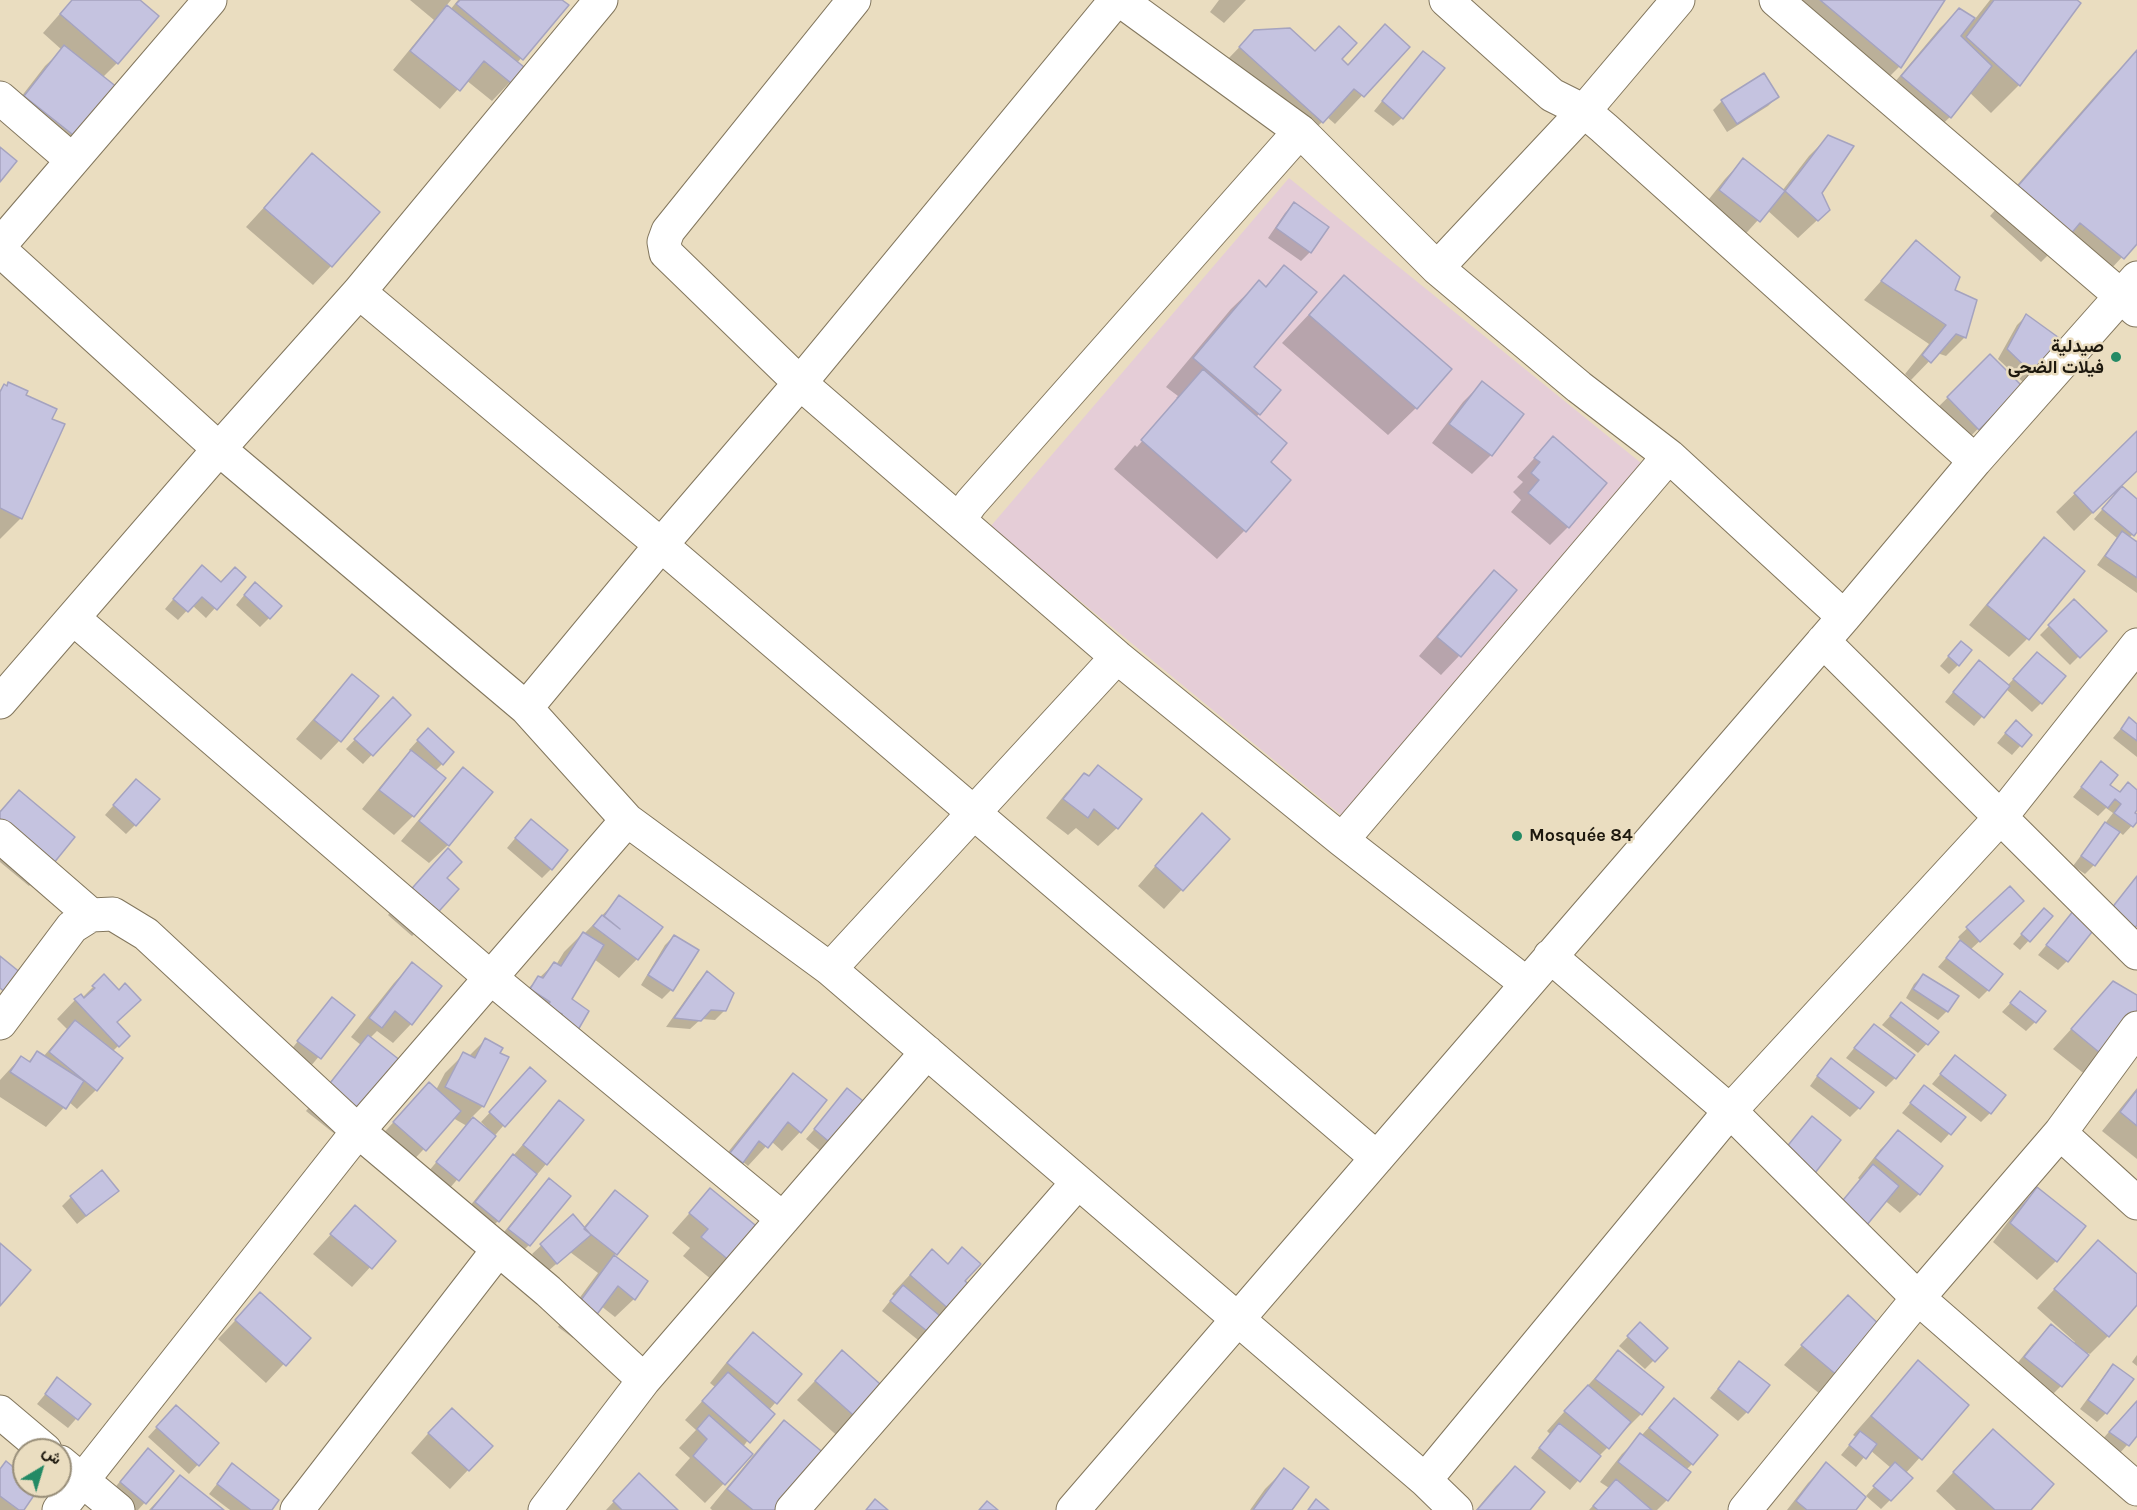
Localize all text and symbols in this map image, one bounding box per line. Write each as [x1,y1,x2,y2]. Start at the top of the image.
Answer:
place label: صيدلية فيلات الضحى [2008,336,2104,378]
marker: صيدلية فيلات الضحى [2109,350,2123,364]
place label: Mosquée 84 [1529,825,1633,847]
marker: Mosquée 84 [1510,829,1524,843]
north arrow [12,1438,72,1498]
text: ش [39,1442,66,1468]

